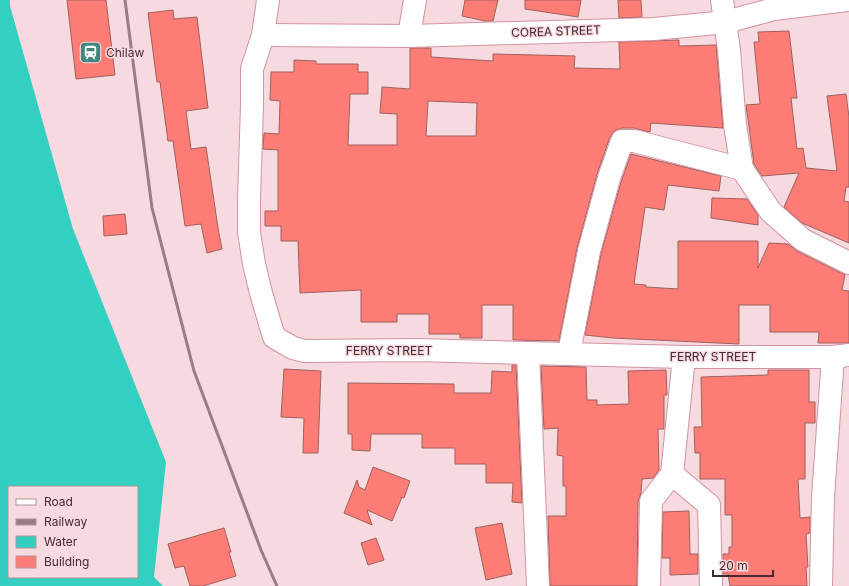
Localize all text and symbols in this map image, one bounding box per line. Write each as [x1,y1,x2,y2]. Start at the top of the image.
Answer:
street label: COREA STREET [511,22,601,40]
station icon: Chilaw [78,39,104,65]
place label: Chilaw [106,45,144,60]
street label: FERRY STREET [346,343,432,358]
street label: FERRY STREET [670,349,756,364]
legend [8,486,138,578]
text: Road [44,494,73,509]
text: Railway [44,514,88,529]
text: Water [44,534,78,549]
scale bar [713,552,773,578]
text: Building [44,554,89,569]
text: 20 m [719,558,748,573]

